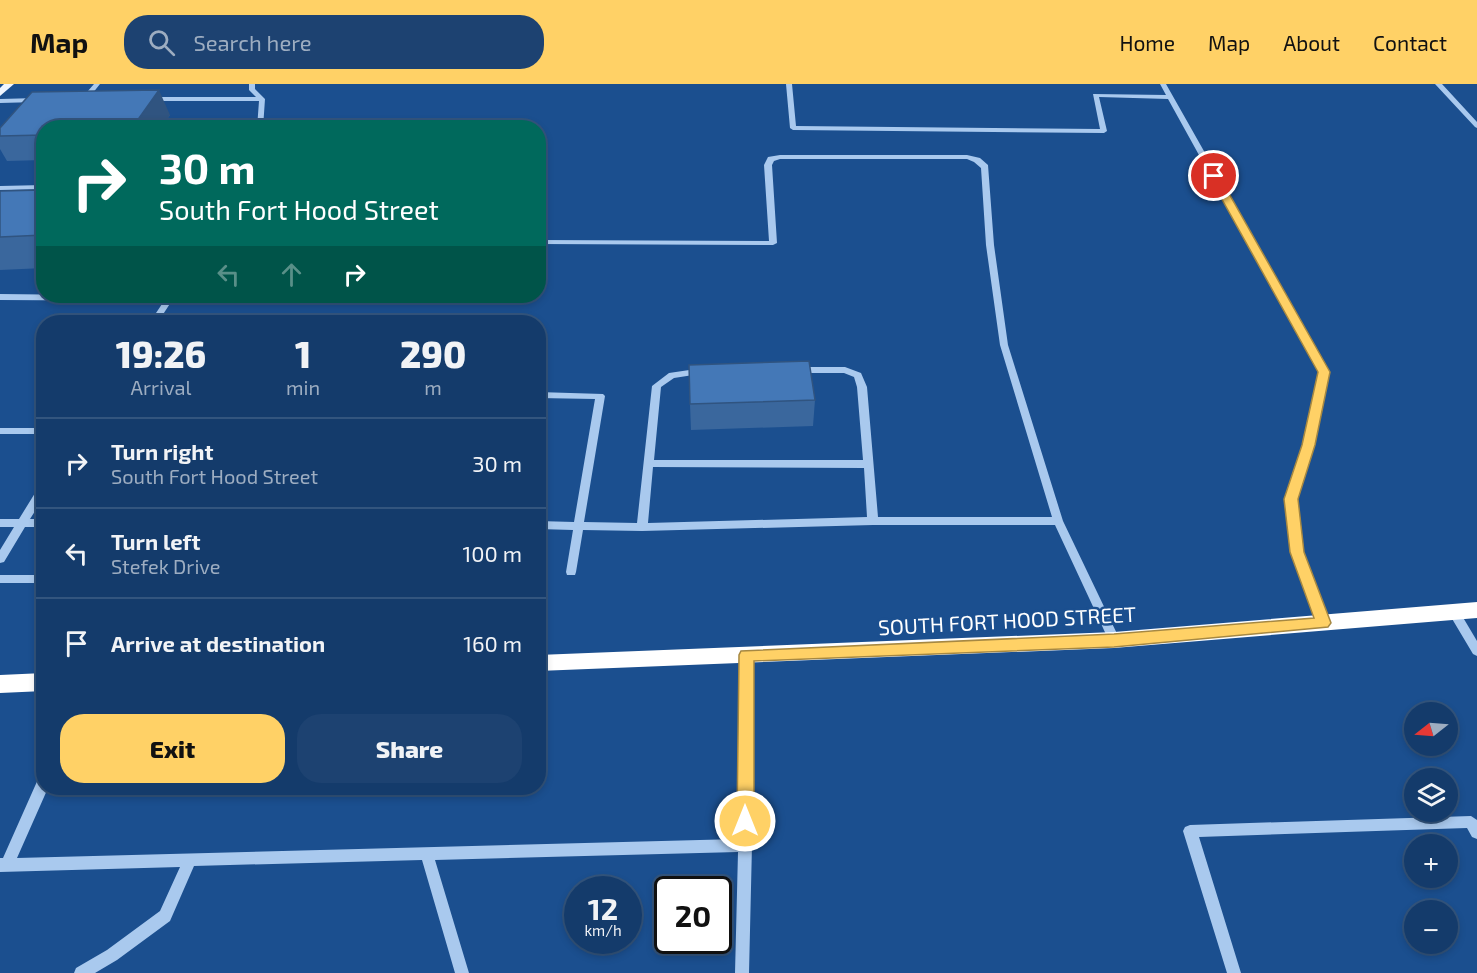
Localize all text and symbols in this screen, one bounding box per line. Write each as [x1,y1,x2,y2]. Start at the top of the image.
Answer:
search box [124,15,544,69]
text: Map [30,25,88,59]
icon: search [145,26,178,59]
text: Search here [193,29,312,55]
text: Home [1119,30,1175,55]
text: Map [1208,30,1250,55]
text: About [1283,30,1340,55]
text: Contact [1373,30,1447,55]
text: 30 m [159,142,255,192]
icon: right [60,144,138,222]
pin [1188,150,1239,201]
icon: arrive [1197,159,1230,192]
text: South Fort Hood Street [159,193,439,225]
icon: left [212,258,245,291]
icon: ahead [275,258,308,291]
icon: right [338,258,371,291]
text: 19:26 [116,332,206,375]
text: 1 [295,332,311,375]
text: 290 [400,332,466,375]
text: Arrival [131,375,191,399]
text: min [286,375,320,399]
text: m [424,375,442,399]
text: Turn right [111,438,213,464]
icon: right [60,447,93,480]
text: 30 m [472,450,522,476]
text: South Fort Hood Street [111,464,318,488]
text: Turn left [111,528,200,554]
icon: left [60,537,93,570]
text: 100 m [463,540,522,566]
text: Stefek Drive [111,554,221,578]
street label: SOUTH FORT HOOD STREET [877,601,1137,639]
icon: arrive [60,627,93,660]
text: Arrive at destination [111,630,325,656]
text: 160 m [463,630,522,656]
north arrow [1404,702,1458,756]
map controls [1404,702,1458,954]
button: Exit [60,714,285,783]
button: Share [297,714,522,783]
button: layers [1404,768,1458,822]
position arrow [713,789,777,853]
button: + [1404,834,1458,888]
speed limit sign: 20 [654,876,732,954]
text: 12 [588,890,618,926]
button: − [1404,900,1458,954]
text: km/h [584,921,622,939]

